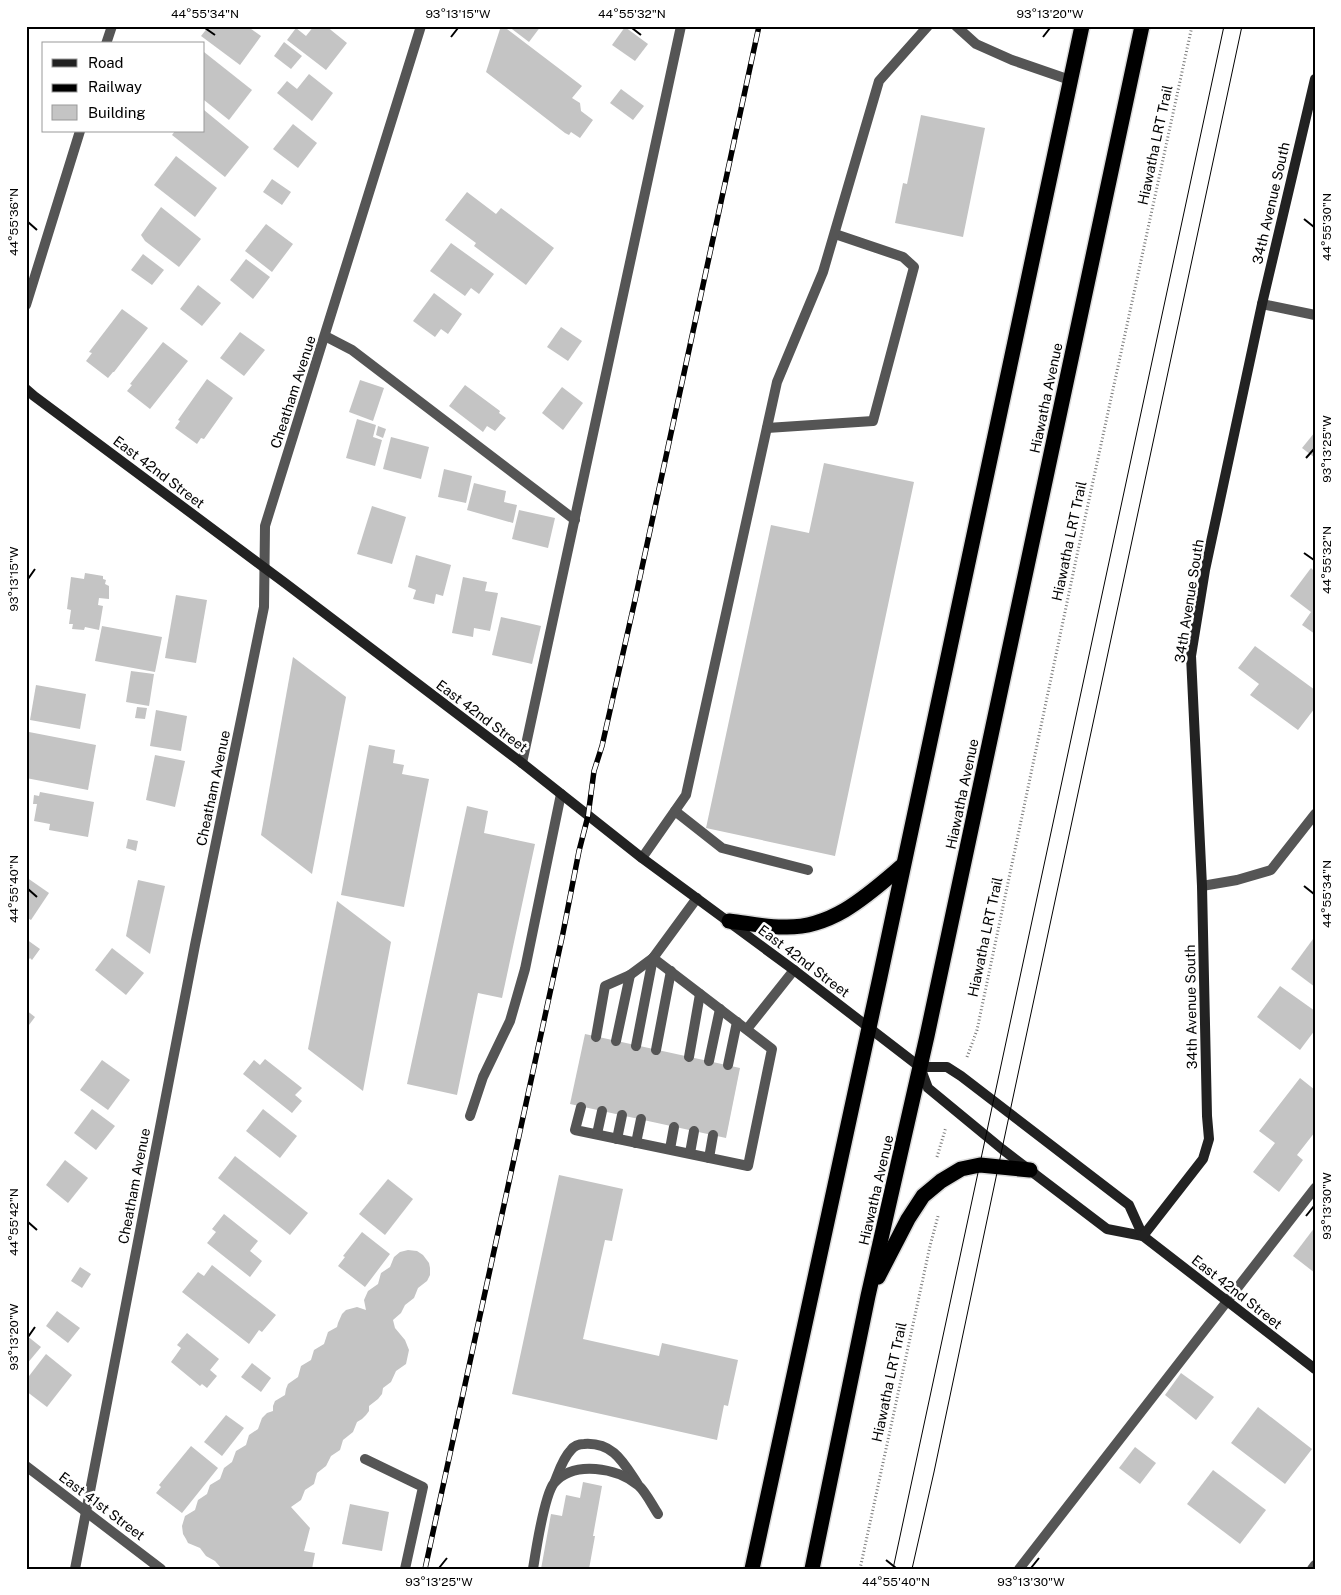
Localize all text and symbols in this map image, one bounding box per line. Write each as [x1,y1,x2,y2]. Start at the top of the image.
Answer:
text: 44°55'34"N [171,7,239,21]
text: 93°13'15"W [425,7,491,21]
text: 44°55'32"N [598,7,666,21]
text: 93°13'20"W [1017,7,1084,21]
legend [42,42,205,132]
text: Road [88,54,124,71]
text: Railway [88,78,142,95]
street label: Hiawatha LRT Trail [1134,84,1176,206]
text: Building [88,104,146,121]
street label: 34th Avenue South [1249,140,1293,266]
text: 44°55'36"N [7,188,21,256]
text: 44°55'30"N [1320,193,1334,261]
street label: Cheatham Avenue [267,333,319,451]
street label: Hiawatha Avenue [1026,341,1066,455]
text: 93°13'25"W [1320,415,1334,483]
street label: East 42nd Street [110,433,208,511]
street label: Hiawatha LRT Trail [1048,480,1090,602]
text: 44°55'32"N [1320,526,1334,594]
street label: 34th Avenue South [1171,538,1207,664]
text: 93°13'15"W [7,546,21,612]
street label: East 42nd Street [433,677,531,755]
street label: Cheatham Avenue [193,729,233,847]
street label: Hiawatha Avenue [942,737,982,851]
text: 44°55'40"N [7,855,21,923]
text: 44°55'34"N [1320,860,1334,928]
street label: Hiawatha LRT Trail [964,876,1006,998]
street label: East 42nd Street [755,922,853,1000]
street label: 34th Avenue South [1182,944,1200,1070]
street label: Cheatham Avenue [115,1127,153,1245]
street label: Hiawatha Avenue [856,1133,896,1247]
text: 93°13'30"W [1320,1172,1334,1240]
text: 44°55'42"N [7,1188,21,1256]
street label: East 42nd Street [1189,1252,1285,1332]
text: 93°13'20"W [7,1303,21,1371]
street label: Hiawatha LRT Trail [868,1321,910,1443]
street label: East 41st Street [56,1469,148,1543]
text: 93°13'25"W [405,1575,473,1589]
text: 44°55'40"N [862,1575,930,1589]
text: 93°13'30"W [997,1575,1065,1589]

